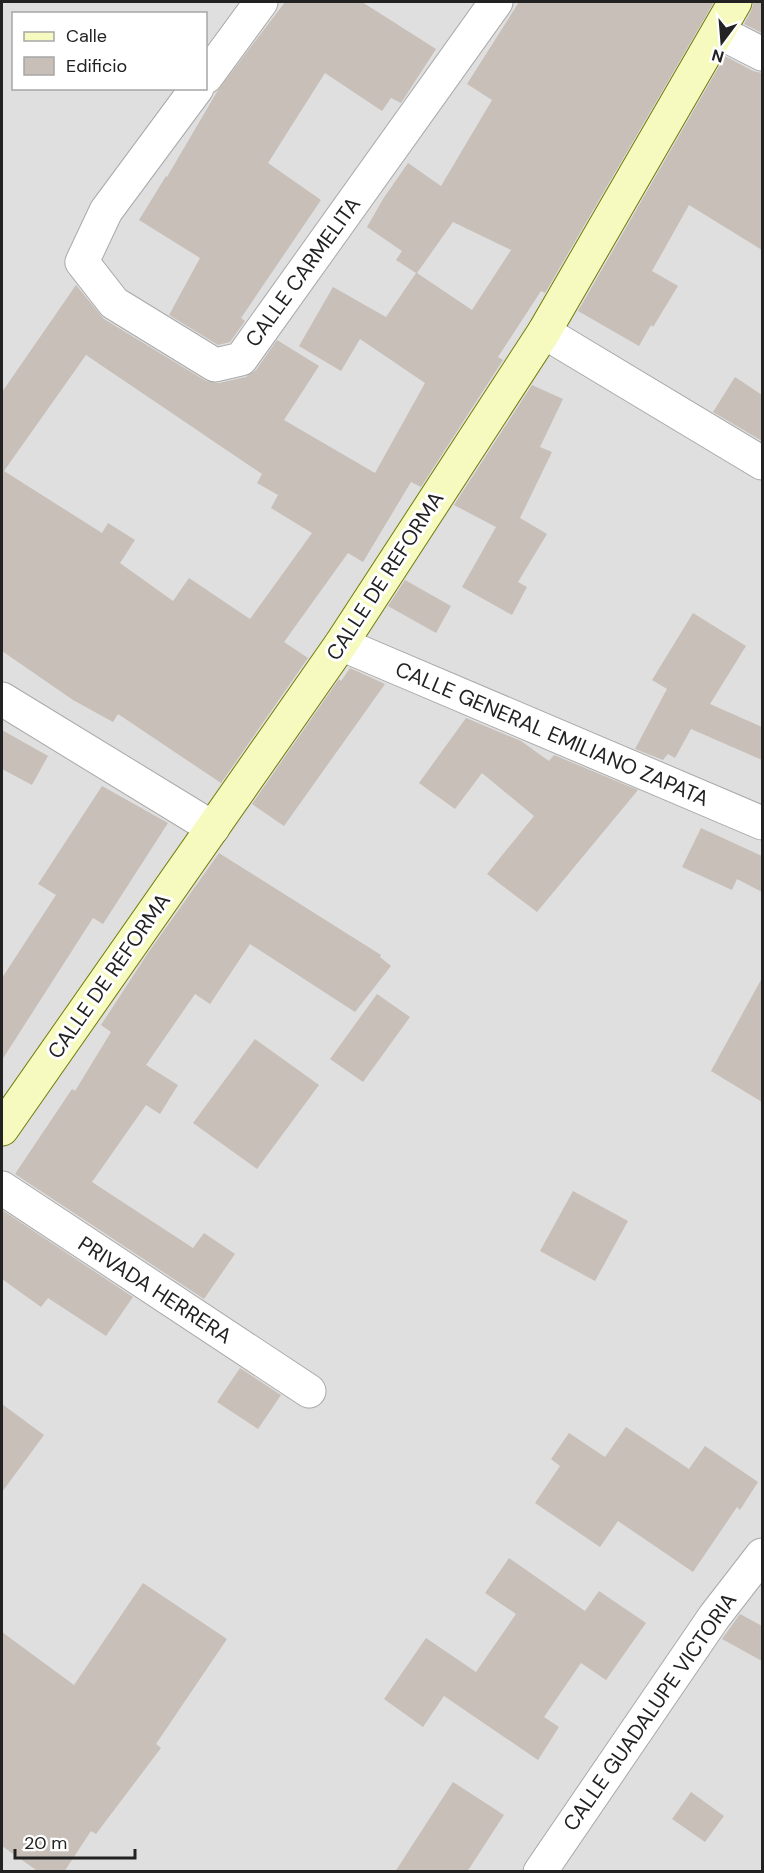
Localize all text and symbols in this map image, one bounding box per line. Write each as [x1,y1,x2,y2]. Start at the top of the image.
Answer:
legend [12,12,207,90]
north arrow [692,12,752,72]
text: Calle [66,24,107,48]
text: N [709,44,727,68]
text: Edificio [66,54,127,78]
street label: CALLE CARMELITA [239,191,367,353]
street label: CALLE DE REFORMA [320,486,450,666]
street label: CALLE GENERAL EMILIANO ZAPATA [391,655,713,813]
street label: CALLE DE REFORMA [41,888,177,1064]
street label: PRIVADA HERRERA [73,1230,237,1350]
street label: CALLE GUADALUPE VICTORIA [557,1587,743,1837]
scale bar [15,1822,135,1860]
text: 20 m [24,1831,67,1855]

